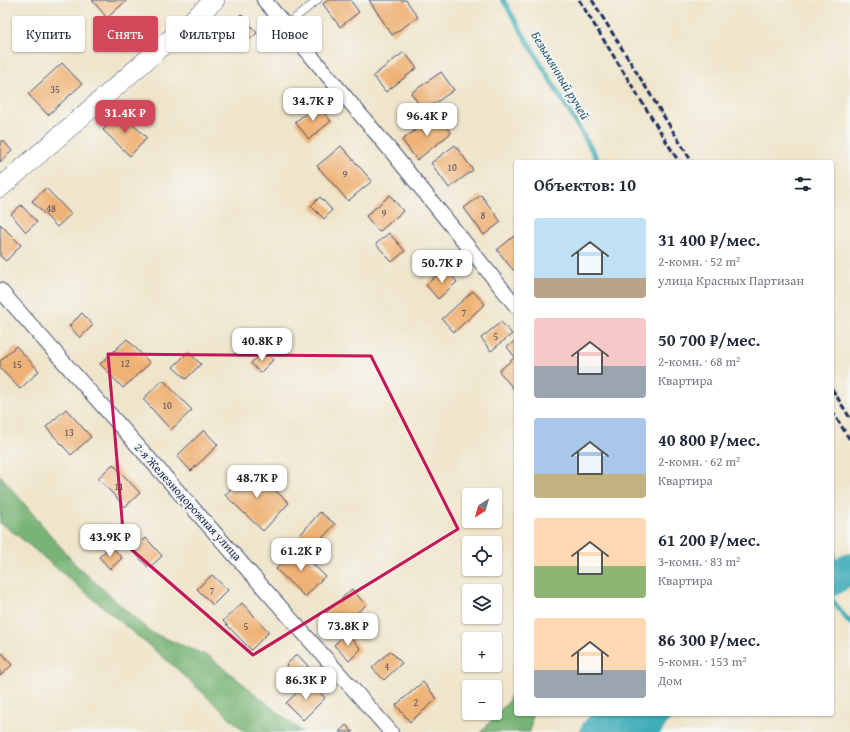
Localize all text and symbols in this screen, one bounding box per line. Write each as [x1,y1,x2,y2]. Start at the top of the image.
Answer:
chip: Купить [12,16,85,52]
chip: Снять [93,16,158,52]
chip: Фильтры [166,16,249,52]
chip: Новое [257,16,322,52]
water label: Безымянный ручей [527,27,595,124]
house number: 35 [50,82,60,97]
pin: 34.7K ₽ [276,88,350,122]
text: 34.7K ₽ [292,91,334,110]
pin: 31.4K ₽ [88,100,162,134]
text: 31.4K ₽ [104,103,146,122]
pin: 96.4K ₽ [390,103,464,137]
text: 96.4K ₽ [406,106,448,125]
house number: 10 [447,160,457,175]
house number: 9 [343,167,348,182]
text: Объектов: 10 [534,172,636,197]
icon: filters [792,173,814,195]
house number: 48 [46,201,56,216]
house number: 9 [382,206,387,221]
house number: 8 [481,208,486,223]
text: 31 400 ₽/мес. [658,227,760,252]
icon: home [566,234,614,282]
pin: 50.7K ₽ [405,250,479,284]
text: 2-комн. · 52 m² [658,252,740,271]
text: 50.7K ₽ [421,253,463,272]
text: улица Красных Партизан [658,271,804,290]
house number: 7 [462,305,467,320]
text: 50 700 ₽/мес. [658,327,760,352]
pin: 40.8K ₽ [225,328,299,362]
house number: 5 [494,329,499,344]
text: 40.8K ₽ [241,331,283,350]
icon: home [566,334,614,382]
text: 2-комн. · 68 m² [658,352,740,371]
house number: 12 [120,356,130,371]
house number: 15 [12,357,22,372]
text: Квартира [658,371,713,390]
house number: 10 [162,398,172,413]
house number: 13 [64,425,74,440]
text: 40 800 ₽/мес. [658,427,760,452]
icon: home [566,434,614,482]
street label: 2-я Железнодорожная улица [131,439,246,565]
text: 2-комн. · 62 m² [658,452,740,471]
pin: 48.7K ₽ [220,465,294,499]
text: 48.7K ₽ [236,468,278,487]
text: Квартира [658,471,713,490]
house number: 11 [114,479,124,494]
north arrow [462,488,502,528]
map controls [462,488,502,720]
pin: 43.9K ₽ [73,524,147,558]
text: 43.9K ₽ [89,527,131,546]
text: 61 200 ₽/мес. [658,527,760,552]
icon: home [566,534,614,582]
button: locate [462,536,502,576]
pin: 61.2K ₽ [264,538,338,572]
text: 61.2K ₽ [280,541,322,560]
text: 3-комн. · 83 m² [658,552,740,571]
text: Квартира [658,571,713,590]
house number: 7 [210,583,215,598]
button: layers [462,584,502,624]
pin: 73.8K ₽ [311,613,385,647]
text: 73.8K ₽ [327,616,369,635]
house number: 5 [244,619,249,634]
text: 86 300 ₽/мес. [658,627,760,652]
button: + [462,632,502,672]
icon: home [566,634,614,682]
text: 5-комн. · 153 m² [658,652,747,671]
house number: 4 [385,659,390,674]
pin: 86.3K ₽ [269,667,343,701]
text: 86.3K ₽ [285,670,327,689]
text: Дом [658,671,682,690]
button: − [462,680,502,720]
house number: 2 [414,695,419,710]

